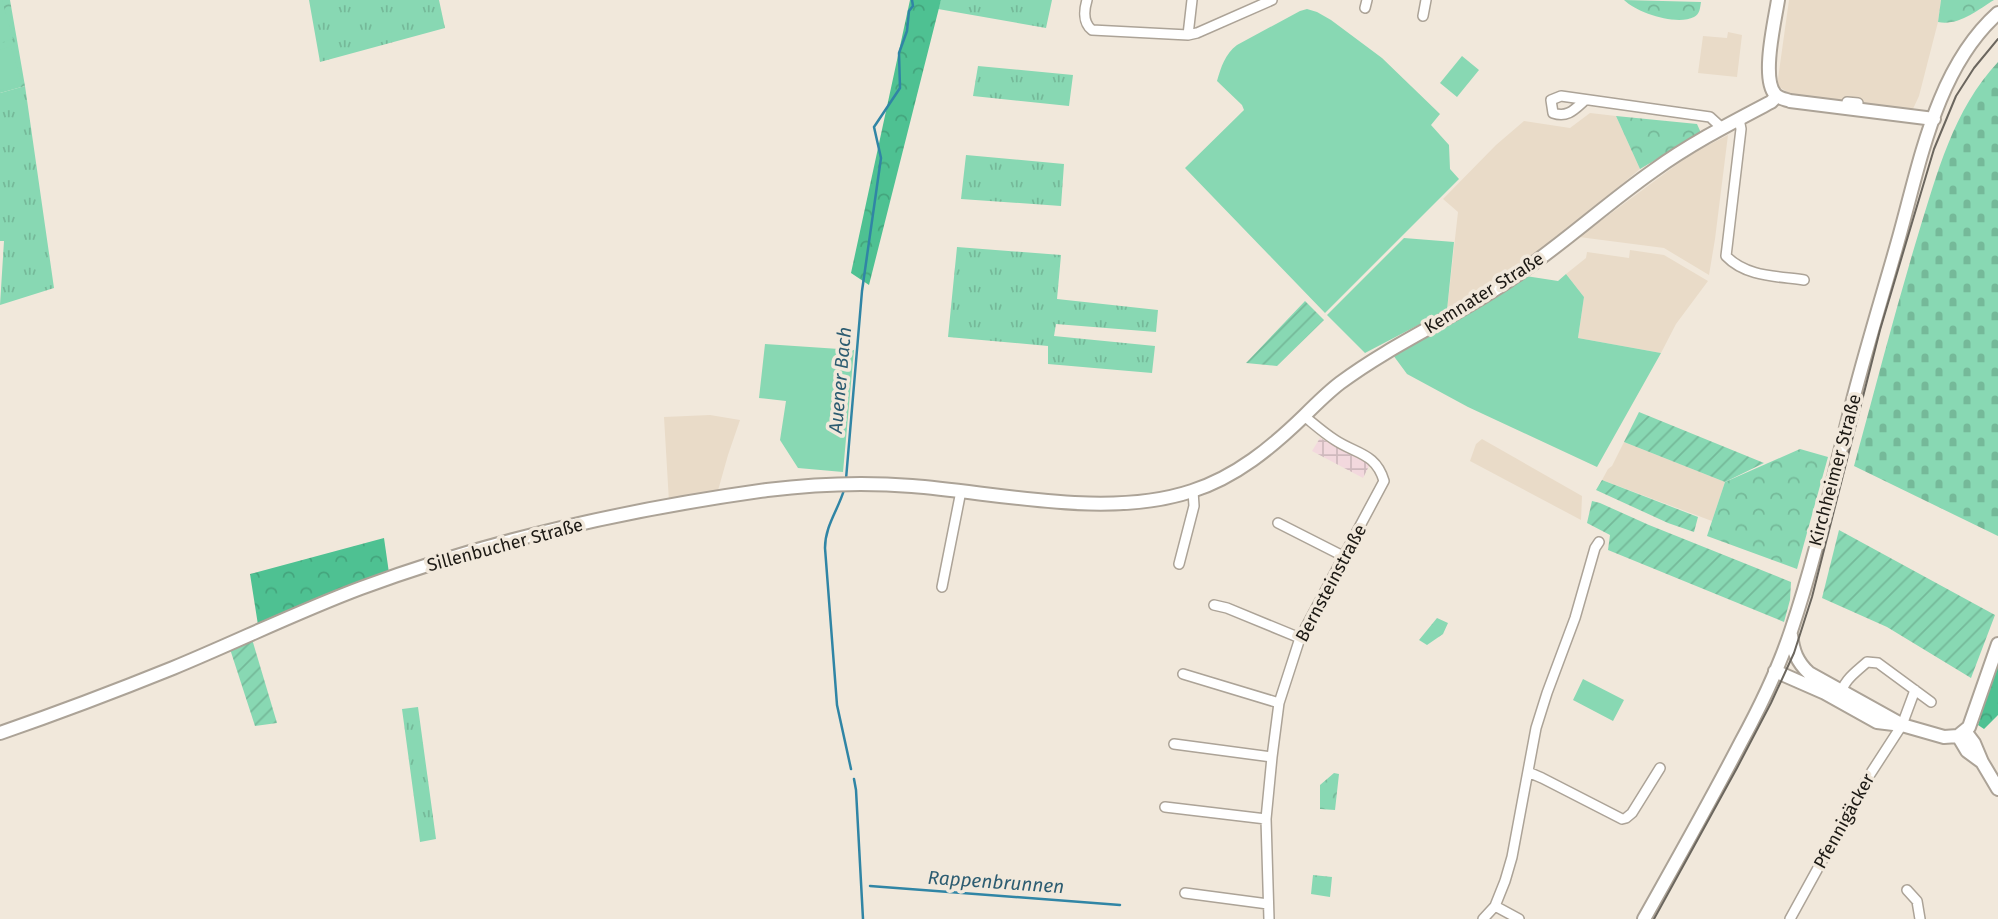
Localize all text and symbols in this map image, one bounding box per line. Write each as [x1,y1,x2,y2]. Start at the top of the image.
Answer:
street label: Kemnater Straße [1420,247,1548,339]
water label: Auener Bach [824,326,856,435]
street label: Kirchheimer Straße [1804,392,1866,548]
street label: Sillenbucher Straße [425,514,585,576]
street label: Bernsteinstraße [1291,521,1371,645]
street label: Pfennigäcker [1809,770,1879,872]
water label: Rappenbrunnen [927,866,1065,898]

